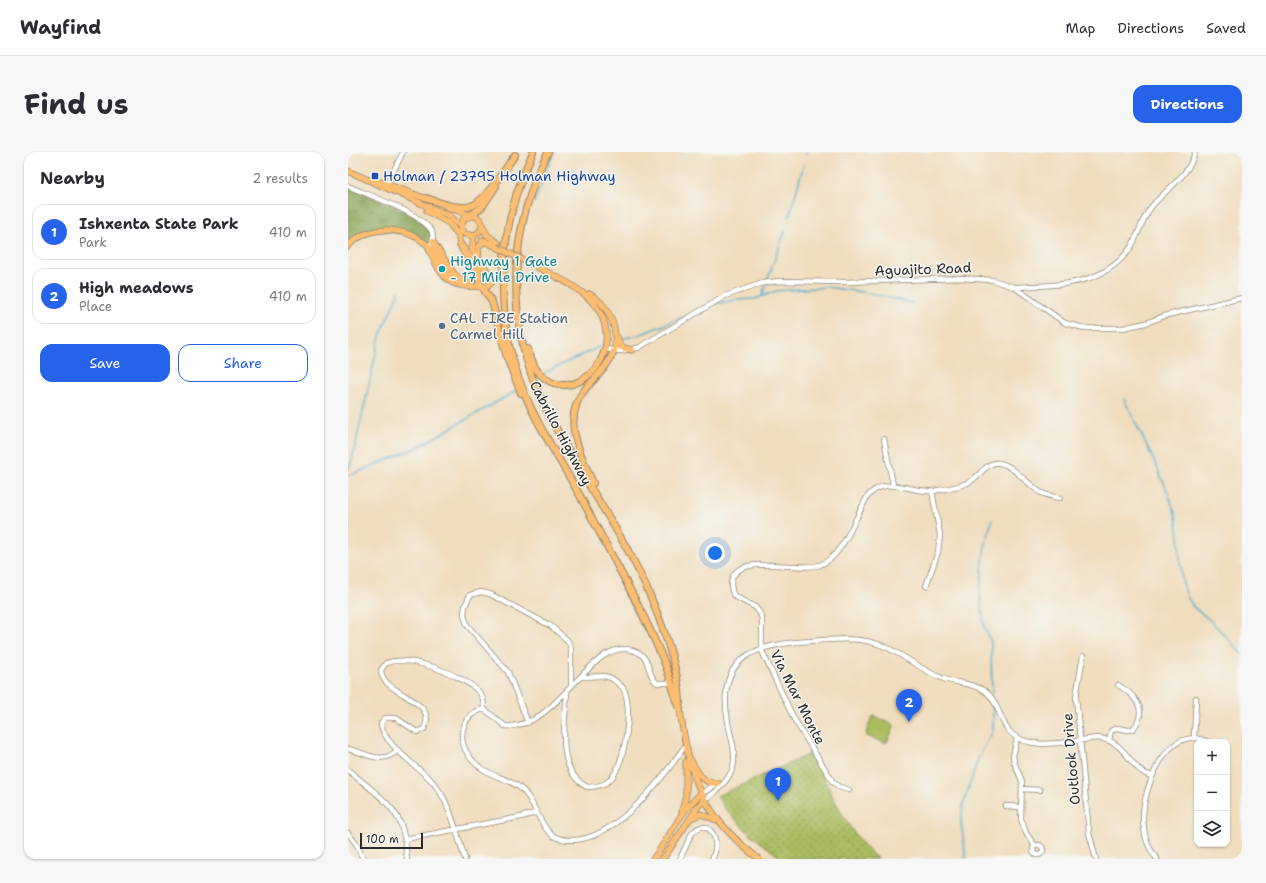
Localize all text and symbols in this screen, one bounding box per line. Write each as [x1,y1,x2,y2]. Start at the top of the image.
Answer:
text: Wayfind [20,15,101,40]
text: Map [1066,19,1096,37]
text: Directions [1118,19,1184,37]
text: Saved [1206,19,1246,37]
text: Find us [24,85,129,123]
button: Directions [1133,85,1242,123]
text: Nearby [40,167,105,189]
place label: Holman / 23795 Holman Highway [383,167,616,185]
text: 2 results [252,170,308,187]
marker: Holman / 23795 Holman Highway [370,171,380,181]
text: Ishxenta State Park [79,214,239,234]
text: 1 [51,224,57,241]
text: 410 m [269,224,307,241]
text: Park [79,234,107,251]
place label: Highway 1 Gate - 17 Mile Drive [450,252,557,286]
street label: Aguajito Road [874,258,972,280]
marker: Highway 1 Gate - 17 Mile Drive [437,264,447,274]
text: High meadows [79,278,194,298]
text: 2 [49,288,59,305]
text: 410 m [269,288,307,305]
text: Place [79,298,112,315]
place label: CAL FIRE Station Carmel Hill [450,309,568,343]
marker: CAL FIRE Station Carmel Hill [437,321,447,331]
button: Save [40,344,170,382]
button: Share [178,344,308,382]
street label: Cabrillo Highway [526,378,596,488]
your location [705,543,725,563]
street label: Via Mar Monte [766,647,830,747]
pin: 2 [896,689,922,722]
street label: Outlook Drive [1058,712,1084,806]
map controls [1194,739,1230,847]
button: + [1194,739,1230,775]
pin: 1 [765,768,791,801]
button: − [1194,775,1230,811]
button: layers [1194,811,1230,847]
scale bar [360,831,423,850]
text: 100 m [366,832,399,847]

